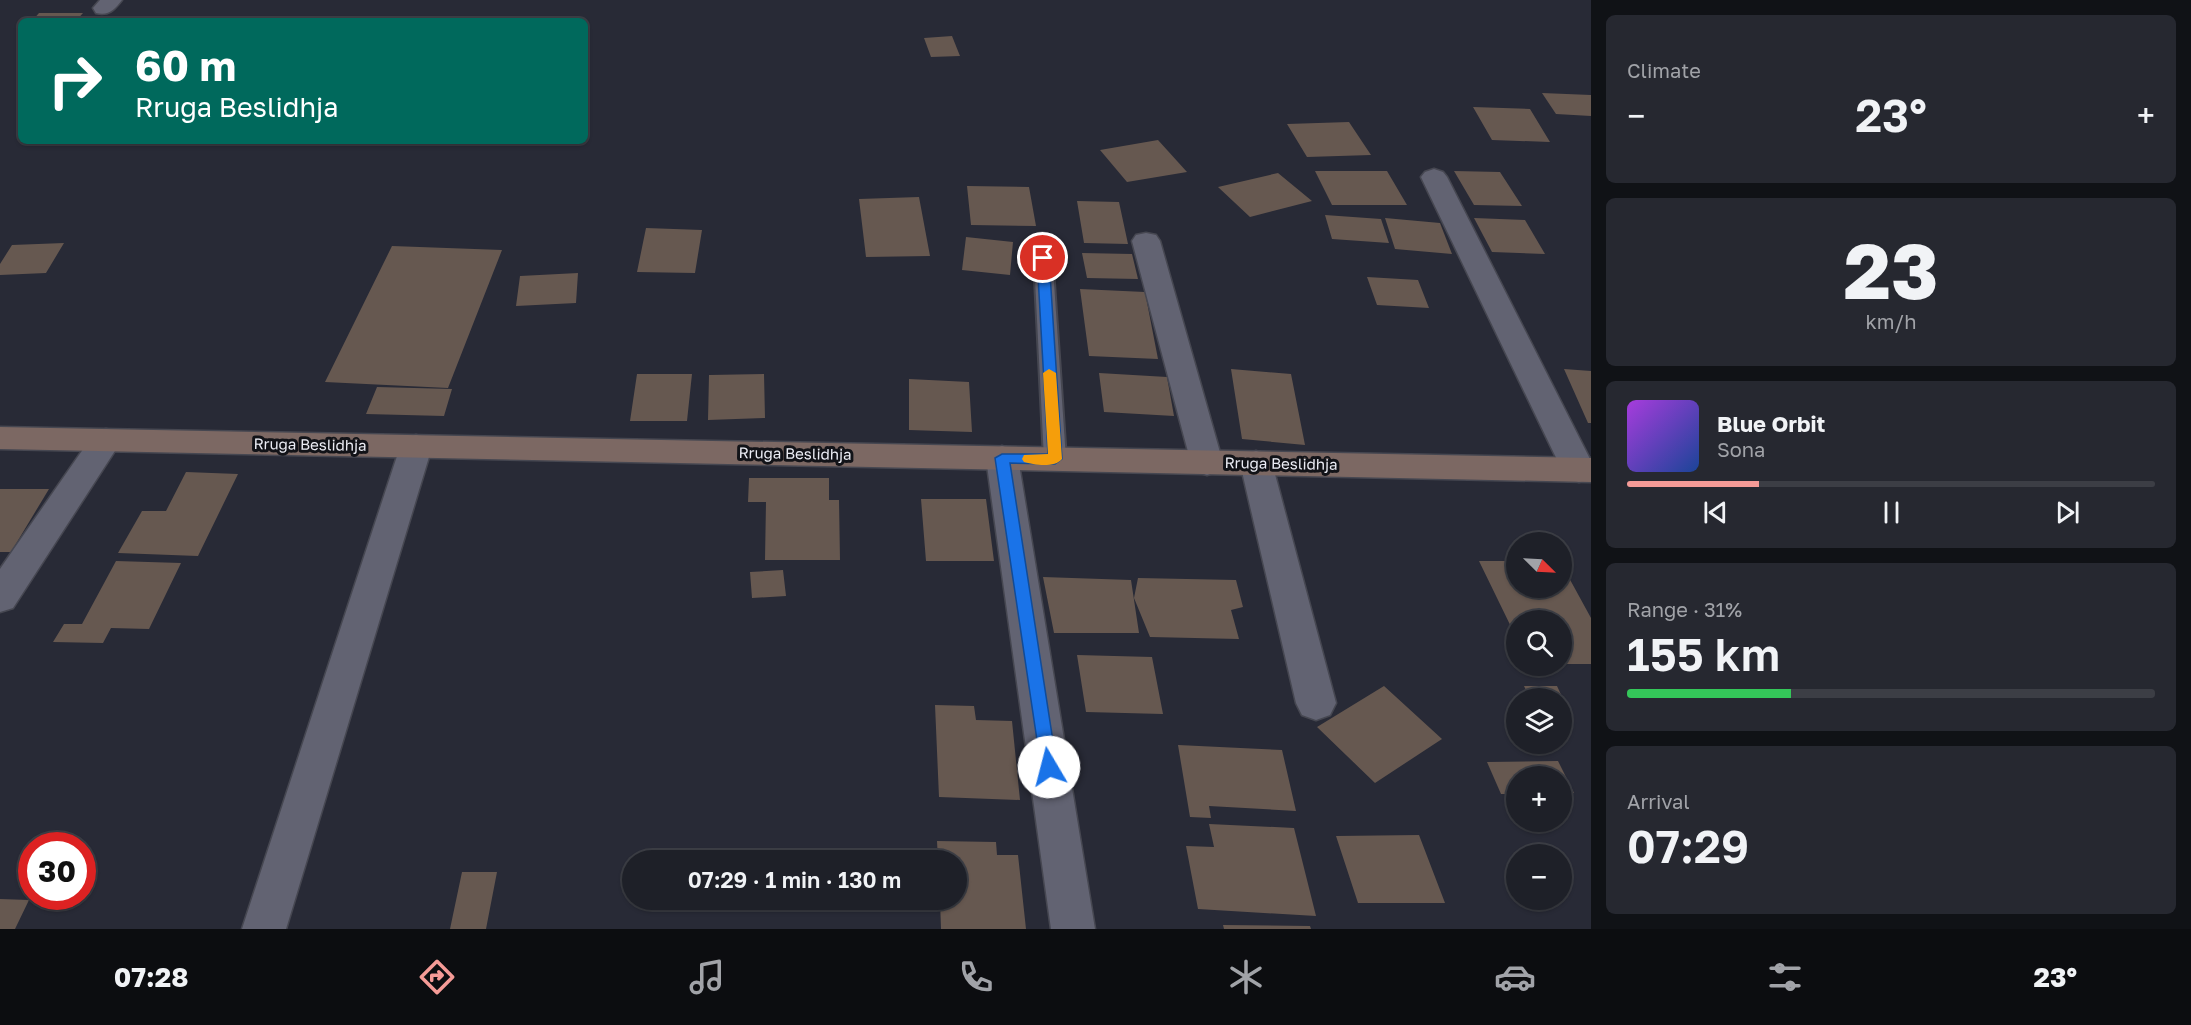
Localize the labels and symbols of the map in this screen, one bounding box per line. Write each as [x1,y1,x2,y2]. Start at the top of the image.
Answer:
pin [1017,232,1068,283]
street label: Rruga Beslidhja [253,434,367,454]
street label: Rruga Beslidhja [738,443,852,463]
street label: Rruga Beslidhja [1224,453,1338,473]
north arrow [1506,532,1572,598]
position arrow [1017,735,1081,799]
speed limit sign: 30 [18,832,96,910]

